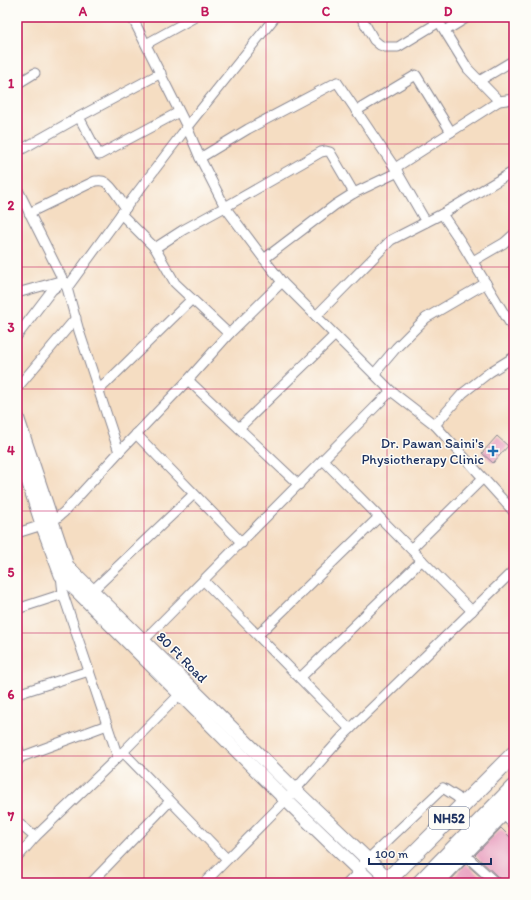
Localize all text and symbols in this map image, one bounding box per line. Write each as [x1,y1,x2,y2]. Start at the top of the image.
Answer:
text: A [78,4,88,19]
text: B [201,4,210,19]
text: C [322,4,331,19]
text: D [444,4,453,19]
text: 1 [8,76,14,91]
text: 2 [8,198,15,213]
text: 3 [7,320,15,335]
place label: Dr. Pawan Saini's Physiotherapy Clinic [361,435,484,468]
text: 4 [7,443,15,458]
marker: Dr. Pawan Saini's Physiotherapy Clinic [487,445,499,457]
text: 5 [8,565,15,580]
street label: 80 Ft Road [153,628,211,687]
text: 6 [8,687,15,702]
road number: NH52 [429,807,469,829]
text: 7 [7,809,15,824]
scale bar [369,840,491,866]
text: 100 m [375,847,408,861]

